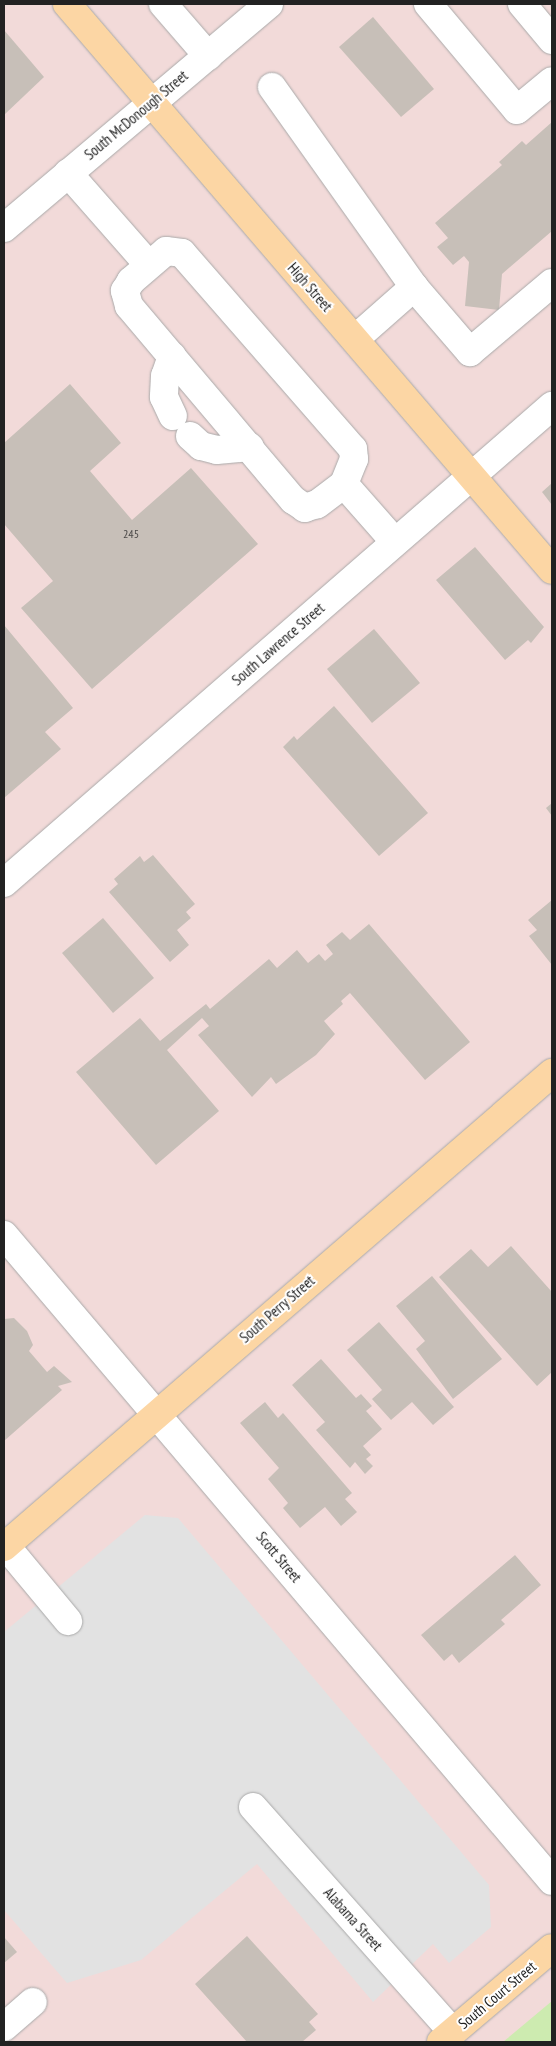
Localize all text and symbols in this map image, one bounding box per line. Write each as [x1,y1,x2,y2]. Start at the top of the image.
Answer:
street label: South McDonough Street [81,67,191,163]
street label: High Street [284,259,336,315]
house number: 245 [123,527,139,541]
street label: South Lawrence Street [228,599,328,689]
street label: South Perry Street [236,1271,318,1347]
street label: Scott Street [253,1528,305,1586]
street label: Alabama Street [320,1884,386,1954]
street label: South Court Street [455,1957,539,2033]

